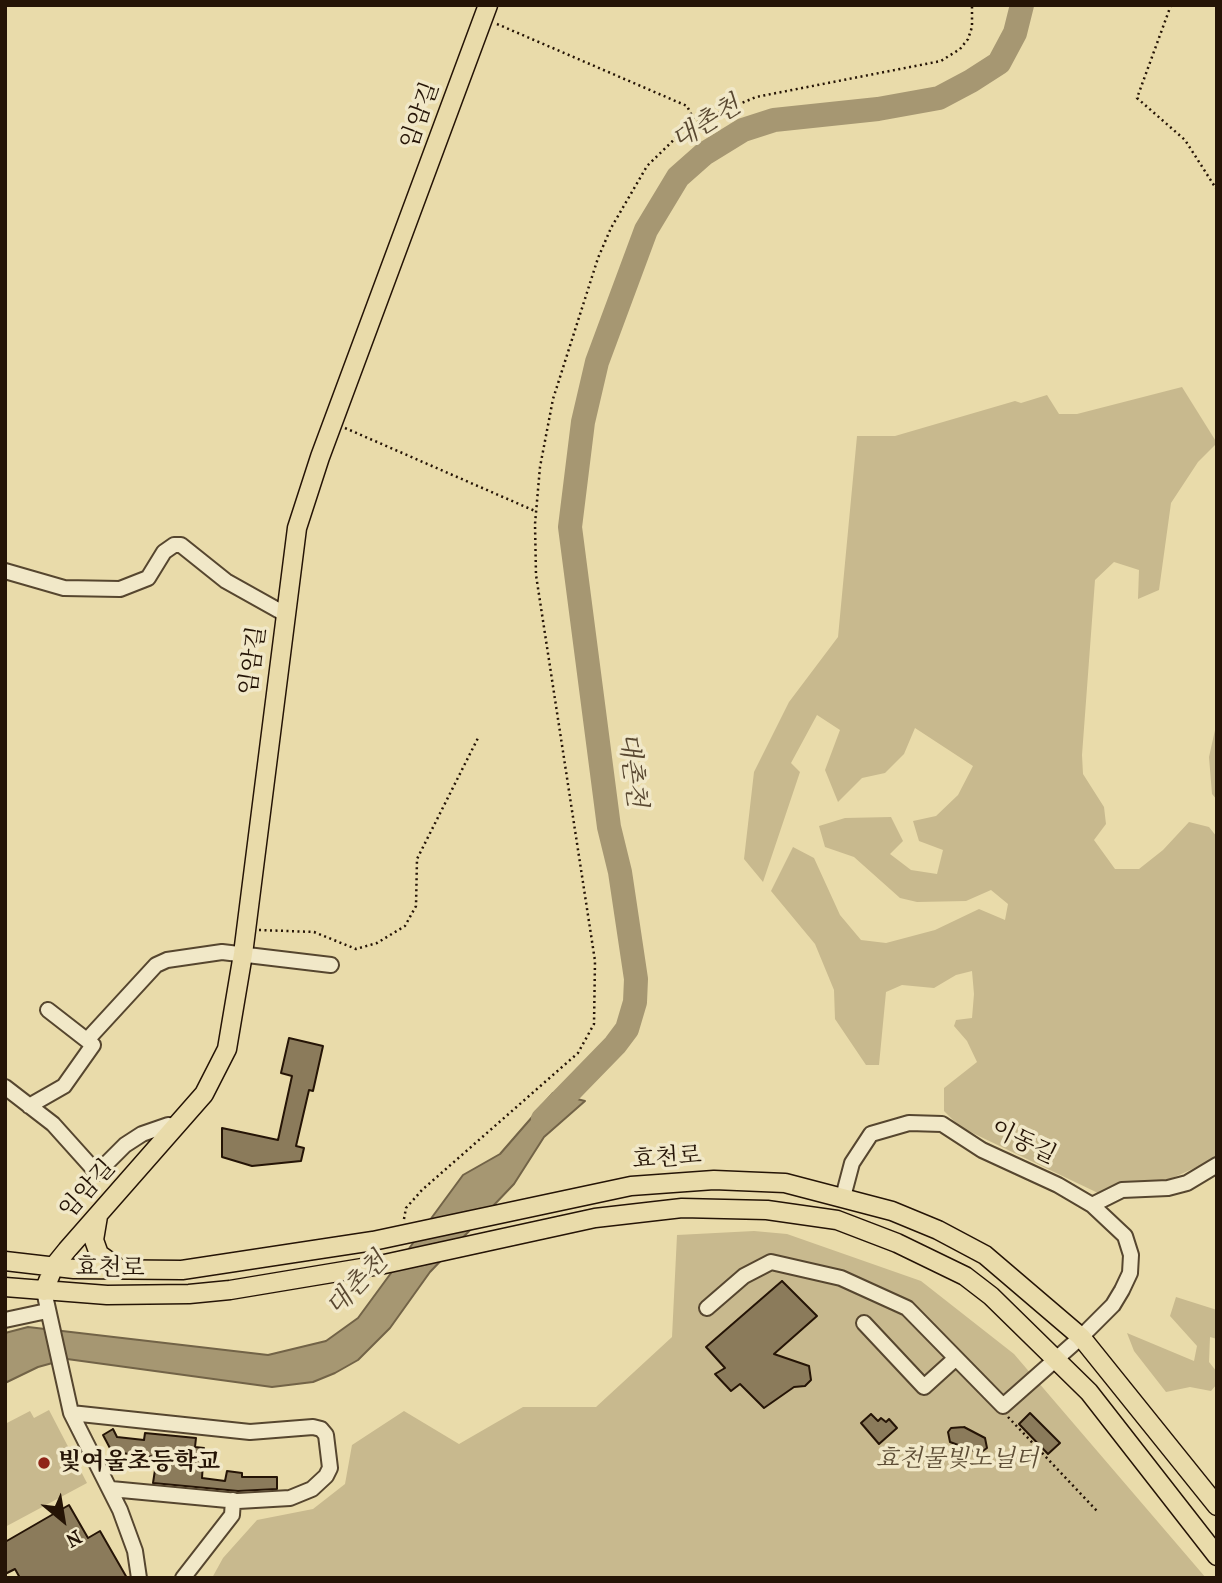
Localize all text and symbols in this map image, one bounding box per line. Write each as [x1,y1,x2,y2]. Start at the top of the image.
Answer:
street label: 임암길 [396,78,446,154]
water label: 대촌천 [667,91,747,157]
street label: 임암길 [235,625,273,697]
water label: 대촌천 [611,731,651,809]
street label: 이동길 [985,1115,1061,1171]
street label: 효천로 [631,1142,703,1176]
street label: 임암길 [54,1155,122,1225]
water label: 대촌천 [321,1247,395,1323]
street label: 효천로 [75,1254,145,1284]
park label: 효천물빛노닐터 [876,1446,1038,1474]
place label: 빛여울초등학교 [58,1449,220,1477]
marker: 빛여울초등학교 [36,1455,52,1471]
north arrow [28,1485,98,1555]
text: N [62,1525,85,1551]

